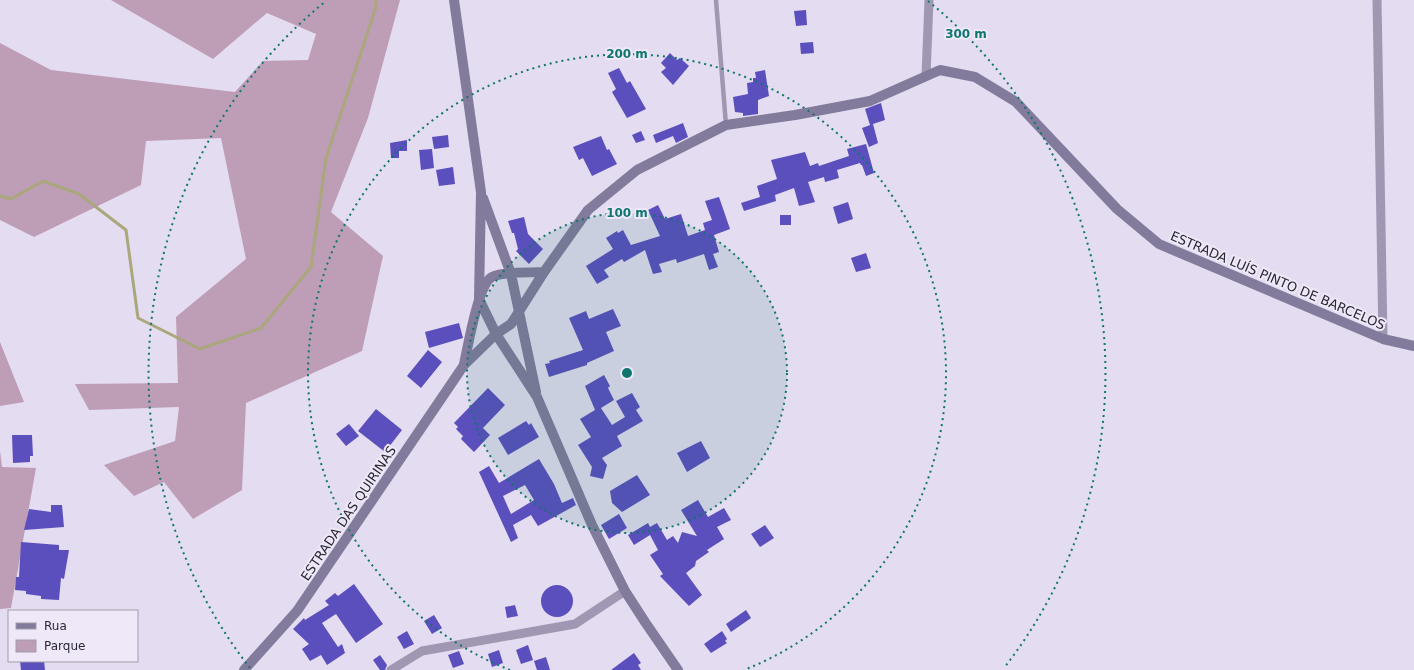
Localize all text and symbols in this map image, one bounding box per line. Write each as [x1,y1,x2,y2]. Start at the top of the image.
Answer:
text: 300 m [945,27,987,41]
text: 200 m [606,47,648,61]
text: 100 m [606,206,648,220]
street label: ESTRADA LUÍS PINTO DE BARCELOS [1168,228,1387,333]
centre of rings [620,366,634,380]
street label: ESTRADA DAS QUIRINAS [298,443,399,583]
legend [8,610,138,662]
text: Rua [44,619,67,633]
text: Parque [44,639,85,653]

